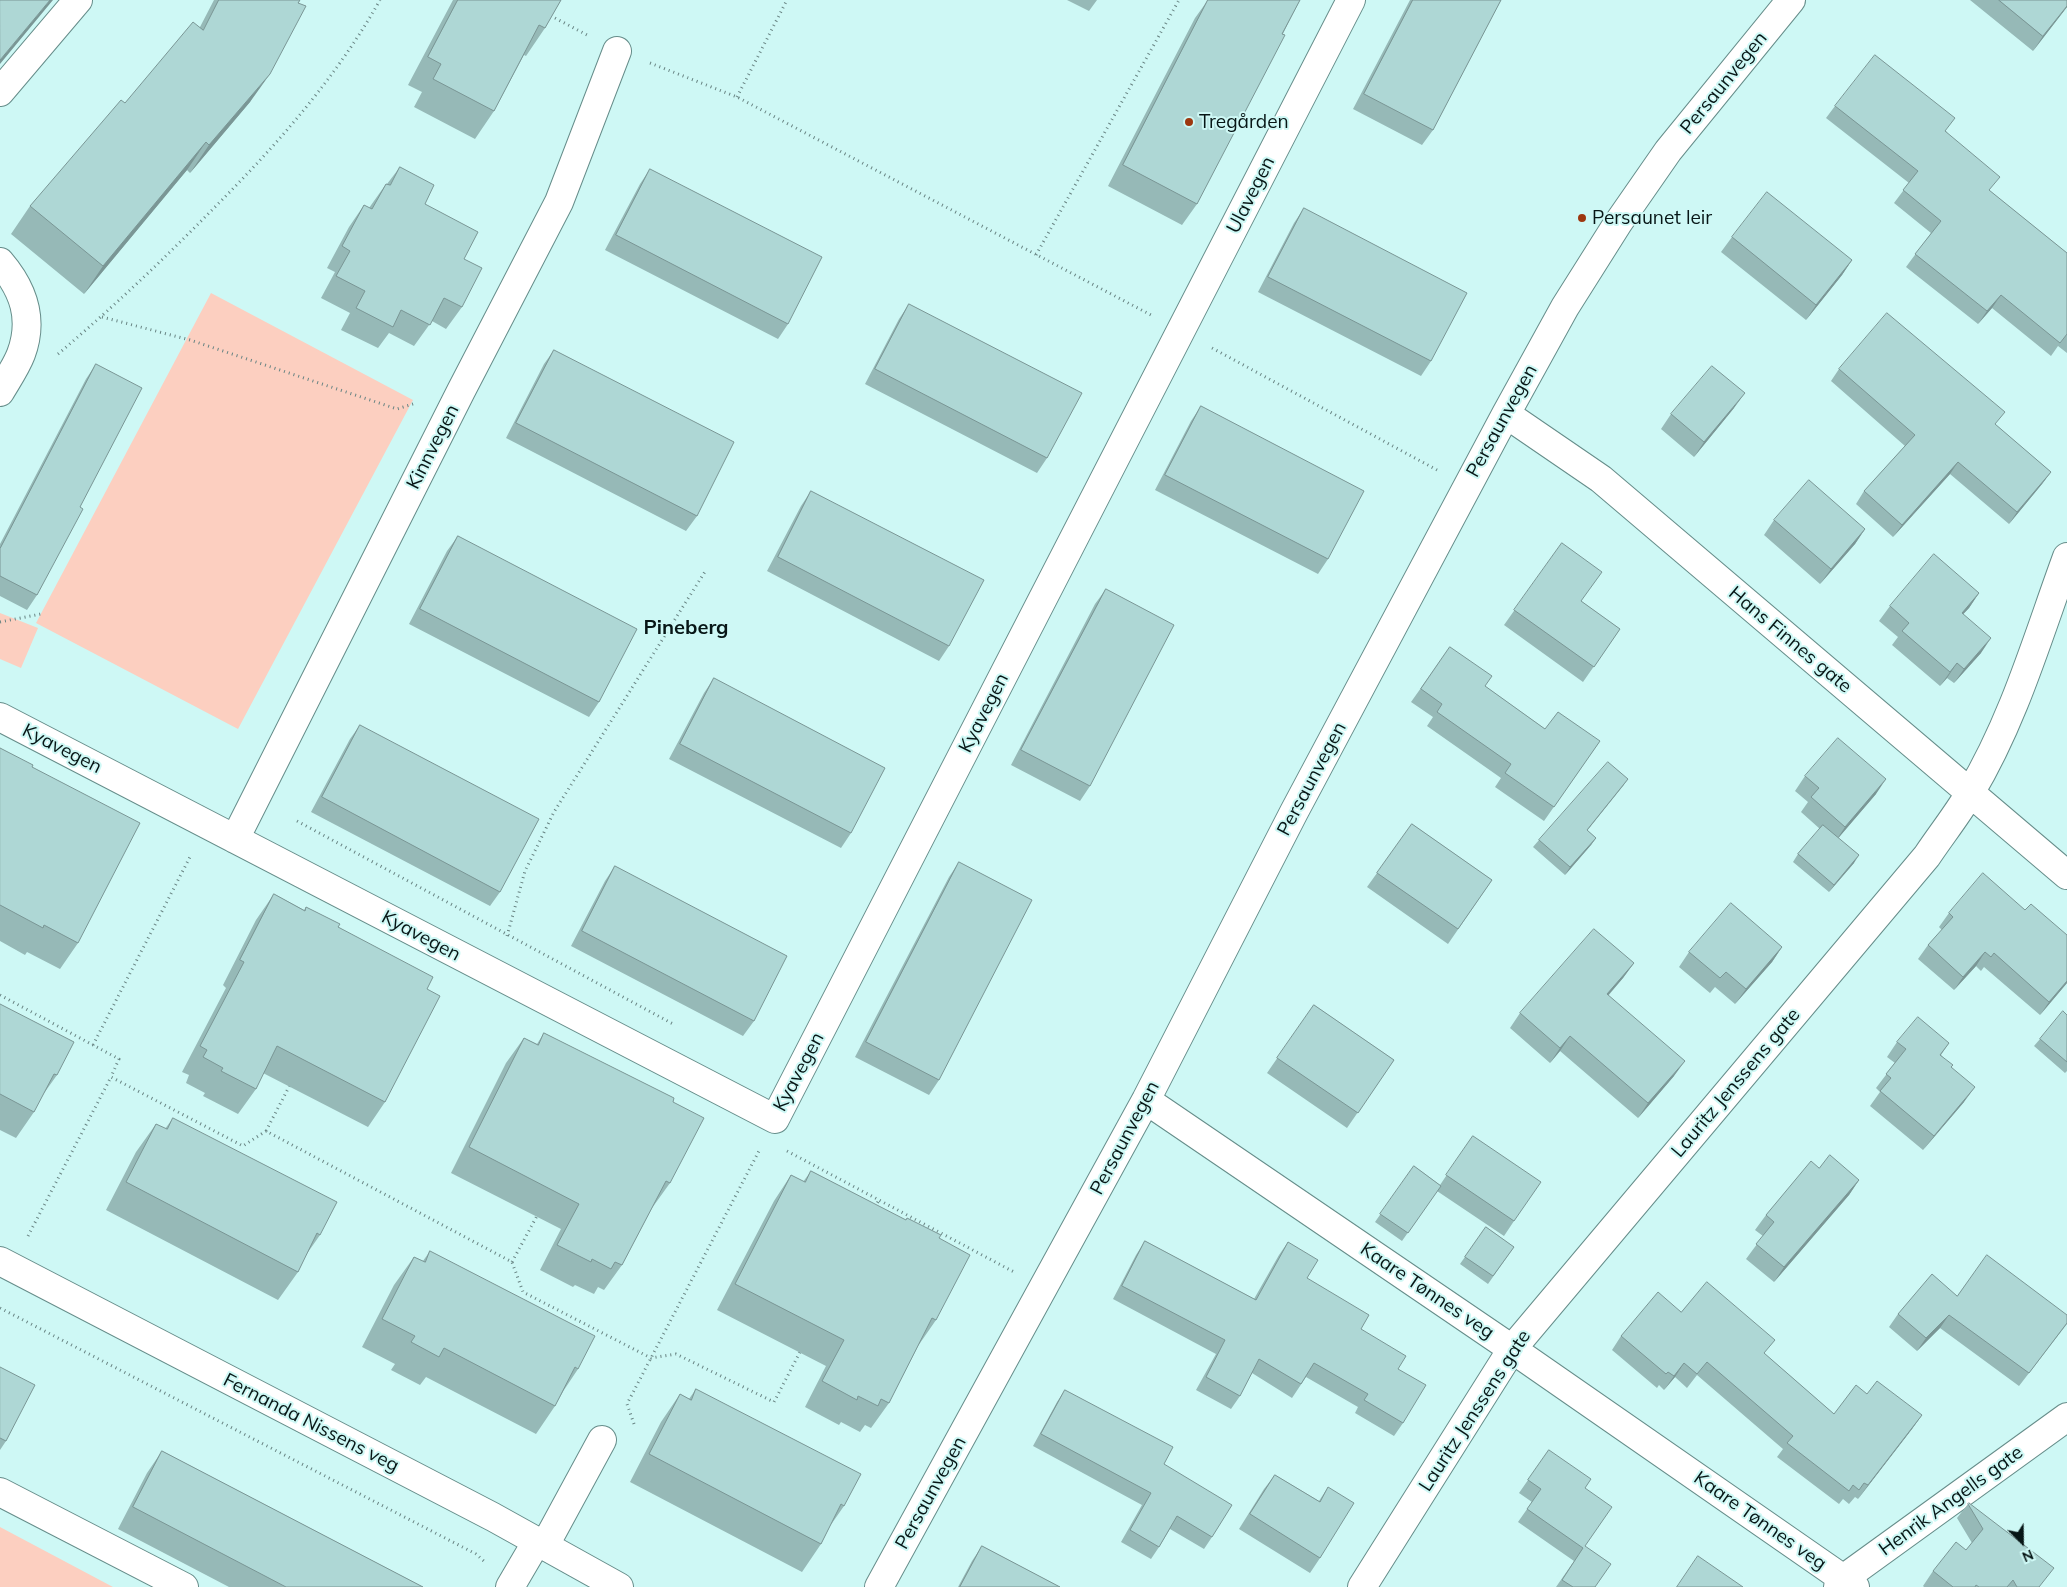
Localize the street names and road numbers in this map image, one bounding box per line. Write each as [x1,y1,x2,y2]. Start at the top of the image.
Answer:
street label: Persaunvegen [1676,27,1772,139]
street label: Ulavegen [1222,153,1280,237]
street label: Persaunvegen [1462,361,1542,481]
street label: Kinnvegen [402,401,464,493]
street label: Hans Finnes gate [1724,582,1856,698]
street label: Kyavegen [954,670,1014,756]
street label: Persaunvegen [1273,718,1351,840]
street label: Kyavegen [19,719,105,779]
street label: Kyavegen [378,906,464,966]
street label: Lauritz Jenssens gate [1667,1004,1805,1162]
street label: Kyavegen [769,1029,829,1115]
street label: Persaunvegen [1086,1077,1164,1199]
street label: Kaare Tønnes veg [1356,1238,1498,1344]
street label: Lauritz Jenssens gate [1414,1326,1536,1496]
street label: Fernanda Nissens veg [219,1369,403,1477]
street label: Persaunvegen [891,1433,971,1553]
street label: Henrik Angells gate [1875,1441,2027,1561]
street label: Kaare Tønnes veg [1689,1467,1831,1575]

